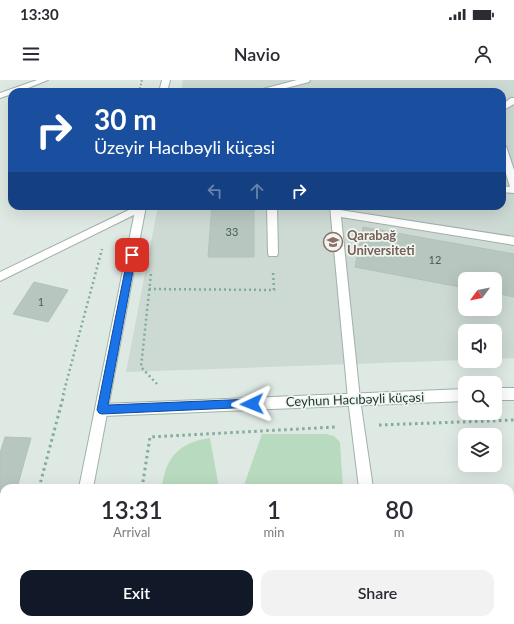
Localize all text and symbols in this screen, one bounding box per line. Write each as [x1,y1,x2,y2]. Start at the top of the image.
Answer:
text: 13:30 [20,5,59,23]
icon: menu [20,43,42,65]
text: Navio [234,43,280,65]
icon: person [472,43,494,65]
text: 30 m [94,102,157,136]
icon: right [28,104,80,156]
text: Üzeyir Hacıbəyli küçəsi [94,136,275,158]
icon: left [204,180,226,202]
icon: ahead [246,180,268,202]
icon: right [288,180,310,202]
house number: 33 [226,225,238,238]
place label: Qarabağ Universiteti [347,227,415,258]
school or university icon: Qarabağ Universiteti [322,231,344,253]
pin [115,238,149,272]
icon: arrive [121,244,143,266]
house number: 12 [429,253,441,266]
north arrow [458,272,502,316]
map controls [458,272,502,472]
house number: 1 [38,295,44,308]
button: sound [458,324,502,368]
button: search [458,376,502,420]
position arrow [231,383,273,425]
street label: Ceyhun Hacıbəyli küçəsi [286,389,424,409]
button: layers [458,428,502,472]
text: 13:31 [101,495,163,524]
text: 1 [267,495,281,524]
text: 80 [385,495,413,524]
text: Arrival [113,524,150,540]
text: min [263,524,284,540]
text: m [394,524,405,540]
button: Exit [20,570,253,616]
button: Share [261,570,494,616]

